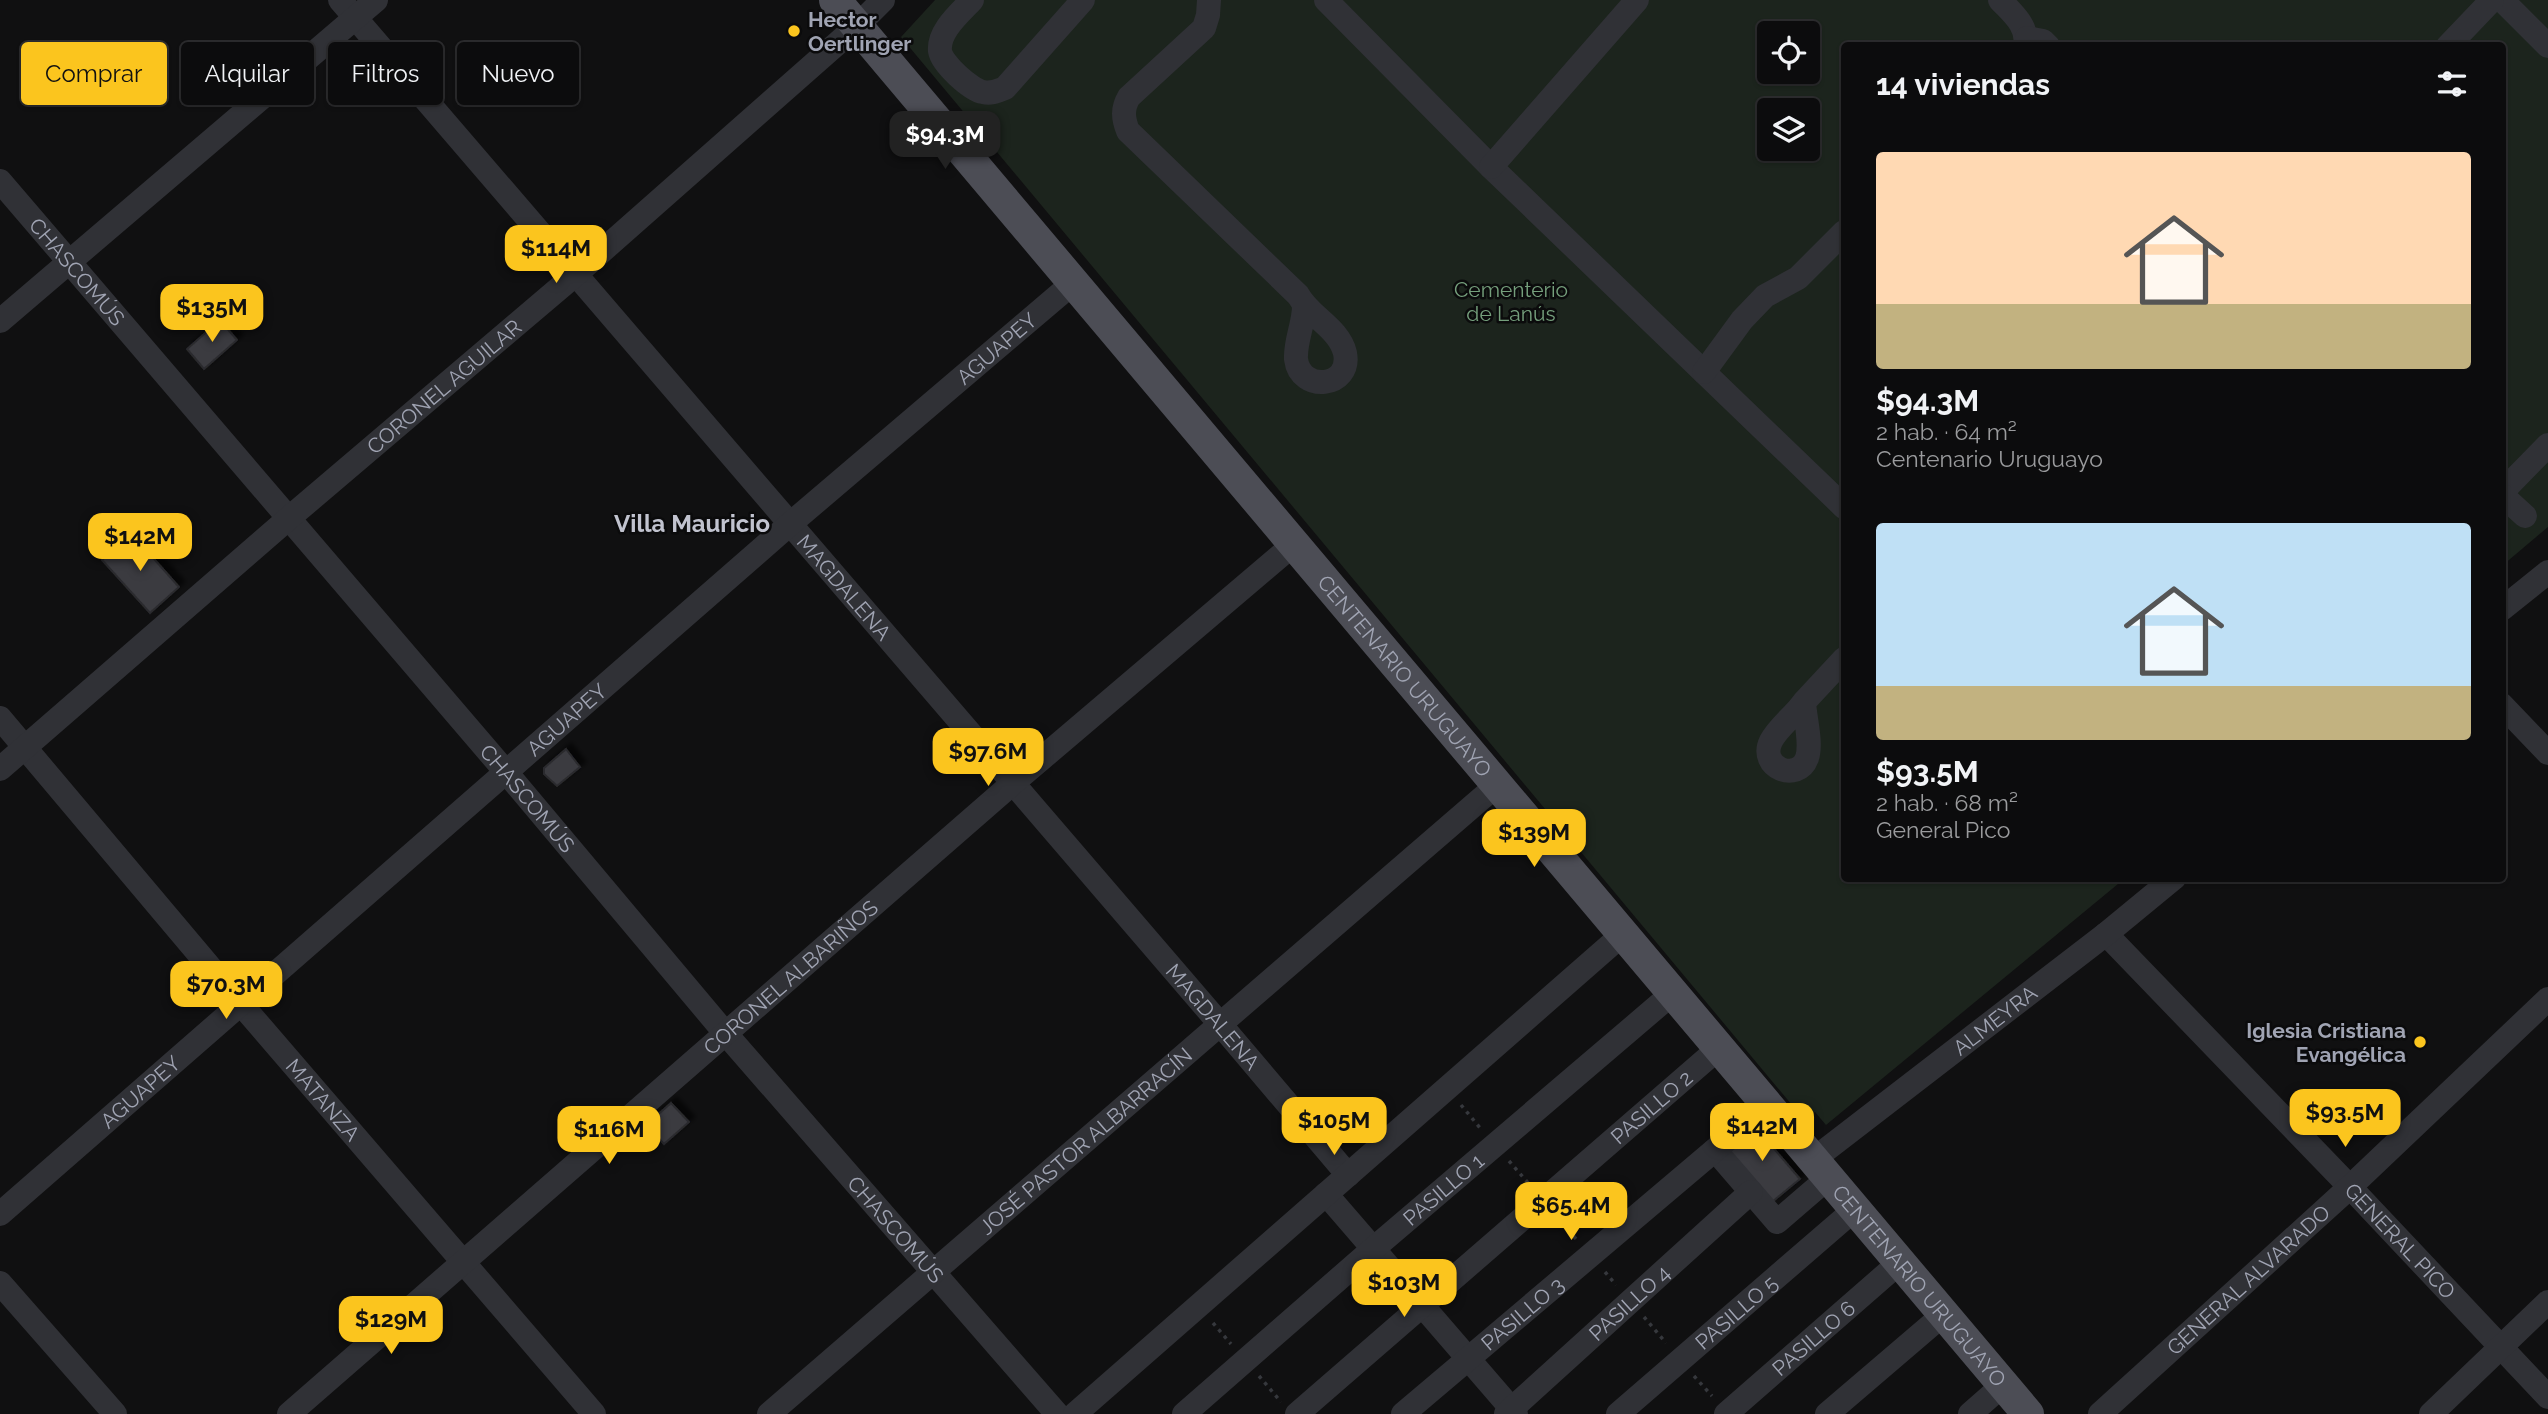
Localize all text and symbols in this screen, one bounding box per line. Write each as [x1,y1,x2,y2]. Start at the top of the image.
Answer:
place label: Hector Oertlinger [808,7,911,56]
map controls [1757,21,1820,161]
button: locate [1757,21,1820,84]
marker: Hector Oertlinger [786,23,802,39]
chip: Comprar [21,42,167,105]
chip: Alquilar [181,42,314,105]
chip: Filtros [328,42,443,105]
chip: Nuevo [457,42,579,105]
icon: filters [2433,65,2471,103]
text: 14 viviendas [1876,67,2050,102]
button: layers [1757,98,1820,161]
pin: $94.3M [888,111,1002,171]
text: $94.3M [905,120,985,147]
icon: home [2111,197,2237,323]
street label: CHASCOMÚS [24,212,131,330]
pin: $114M [507,226,605,285]
text: $114M [521,234,591,261]
park label: Cementerio de Lanús [1454,277,1568,326]
pin: $135M [163,284,261,344]
text: $135M [176,293,248,320]
street label: AGUAPEY [951,307,1042,389]
street label: CORONEL AGUILAR [362,314,526,459]
text: $94.3M [1876,383,1979,418]
text: 2 hab. · 64 m² [1876,418,2017,445]
text: Centenario Uruguayo [1876,445,2103,472]
district label: Villa Mauricio [614,509,770,538]
pin: $142M [91,514,189,573]
text: $142M [104,522,176,549]
street label: MAGDALENA [792,529,897,645]
icon: home [2111,568,2237,694]
street label: CENTENARIO URUGUAYO [1313,570,1497,782]
street label: AGUAPEY [521,678,612,761]
pin: $97.6M [931,728,1045,788]
text: $97.6M [949,737,1027,764]
street label: CHASCOMÚS [475,739,581,857]
text: $93.5M [1876,754,1979,789]
text: 2 hab. · 68 m² [1876,789,2018,816]
pin: $139M [1485,810,1583,869]
text: General Pico [1876,816,2010,843]
text: $139M [1498,818,1570,845]
street label: CORONEL ALBARIÑOS [698,894,883,1060]
street label: MAGDALENA [1161,958,1265,1074]
pin: $70.3M [169,962,283,1021]
text: $70.3M [186,970,266,997]
street label: ALMEYRA [1948,980,2042,1060]
place label: Iglesia Cristiana Evangélica [2246,1018,2406,1067]
marker: Iglesia Cristiana Evangélica [2412,1034,2428,1050]
street label: JOSÉ PASTOR ALBARRACÍN [974,1042,1197,1240]
street label: AGUAPEY [95,1050,185,1133]
street label: MATANZA [281,1053,365,1146]
street label: PASILLO 2 [1605,1065,1697,1149]
pin: $93.5M [2288,1090,2402,1149]
pin: $105M [1285,1098,1383,1157]
text: $93.5M [2306,1098,2384,1125]
pin: $142M [1713,1104,1811,1163]
pin: $116M [560,1106,658,1166]
text: $105M [1298,1106,1370,1133]
text: $142M [1726,1112,1798,1139]
text: $116M [573,1115,645,1142]
street label: PASILLO 1 [1398,1148,1488,1231]
street label: CHASCOMÚS [843,1171,950,1288]
street label: GENERAL PICO [2340,1177,2461,1304]
street label: CENTENARIO URUGUAYO [1827,1180,2012,1392]
pin: $65.4M [1514,1182,1628,1242]
text: $65.4M [1531,1191,1611,1218]
street label: GENERAL ALVARADO [2161,1199,2335,1360]
pin: $103M [1355,1260,1453,1319]
street label: PASILLO 4 [1583,1260,1675,1346]
text: $103M [1368,1268,1440,1295]
street label: PASILLO 5 [1690,1270,1782,1354]
street label: PASILLO 3 [1476,1271,1568,1355]
street label: PASILLO 6 [1767,1295,1860,1381]
pin: $129M [342,1296,440,1356]
text: $129M [355,1305,427,1332]

